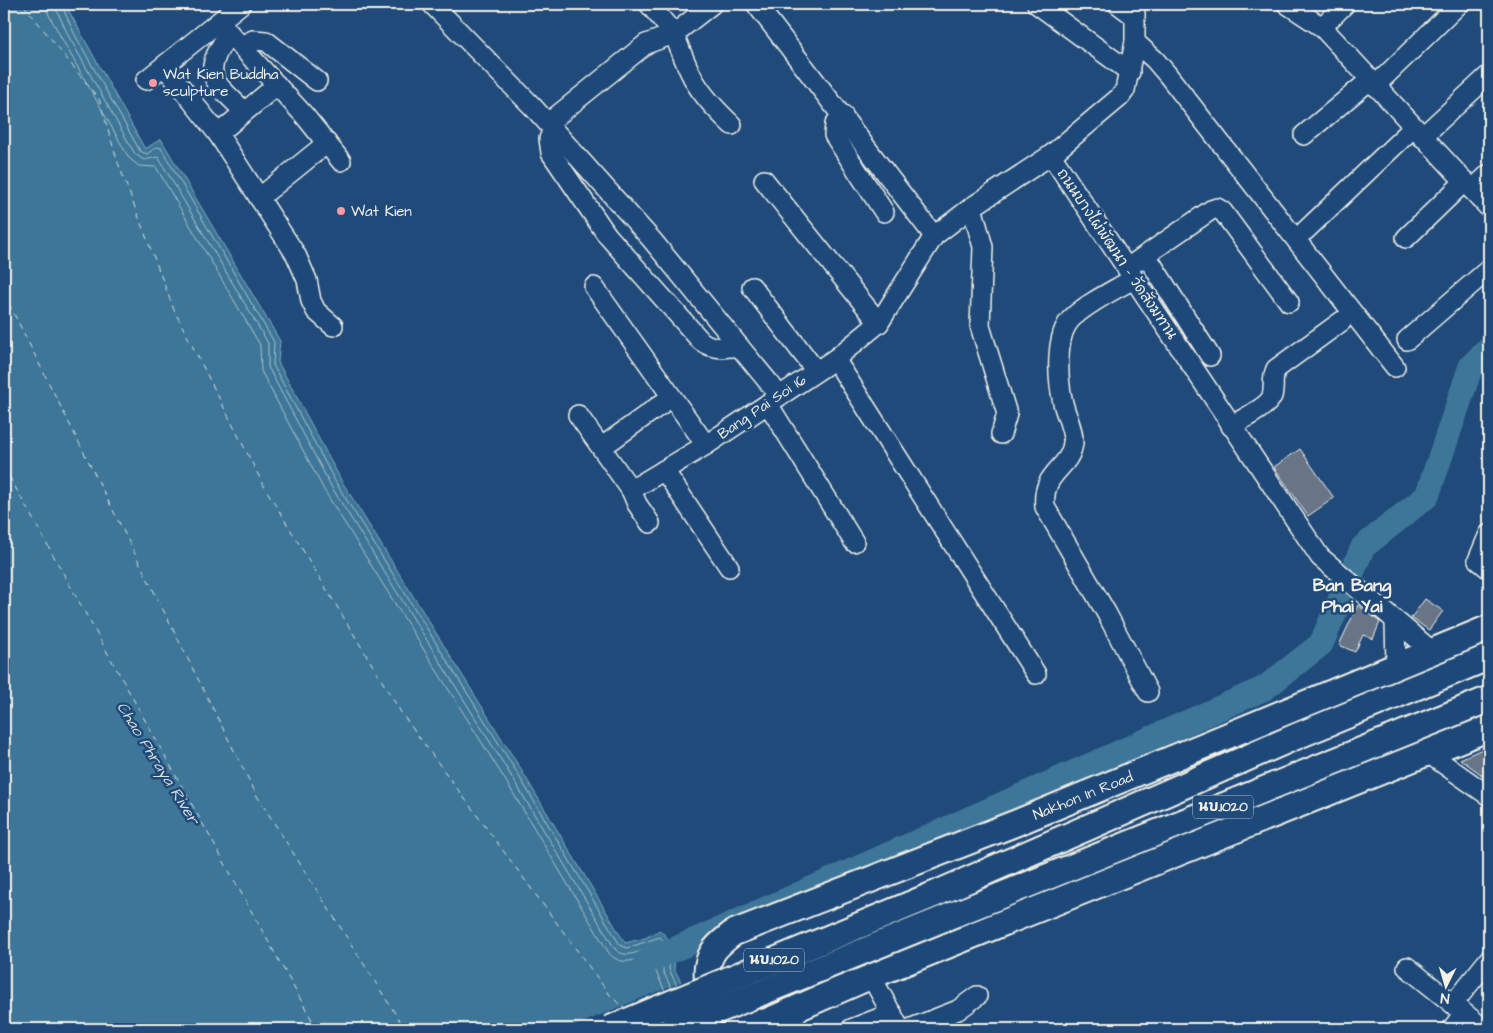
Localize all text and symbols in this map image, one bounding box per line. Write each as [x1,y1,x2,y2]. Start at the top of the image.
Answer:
place label: Wat Kien Buddha sculpture [163,64,279,102]
marker: Wat Kien Buddha sculpture [147,77,159,89]
street label: ถนนบางไผ่พัฒนา – วัดสังฆทาน [1052,164,1182,344]
place label: Wat Kien [351,201,412,222]
marker: Wat Kien [335,205,347,217]
street label: Bang Pai Soi 16 [714,369,811,445]
district label: Ban Bang Phai Yai [1313,573,1392,619]
water label: Chao Phraya River [111,697,206,831]
street label: Nakhon In Road [1030,766,1136,826]
road number: นบ.1020 [1193,796,1253,819]
road number: นบ.1020 [744,948,804,972]
north arrow [1420,960,1470,1010]
text: N [1439,988,1450,1008]

